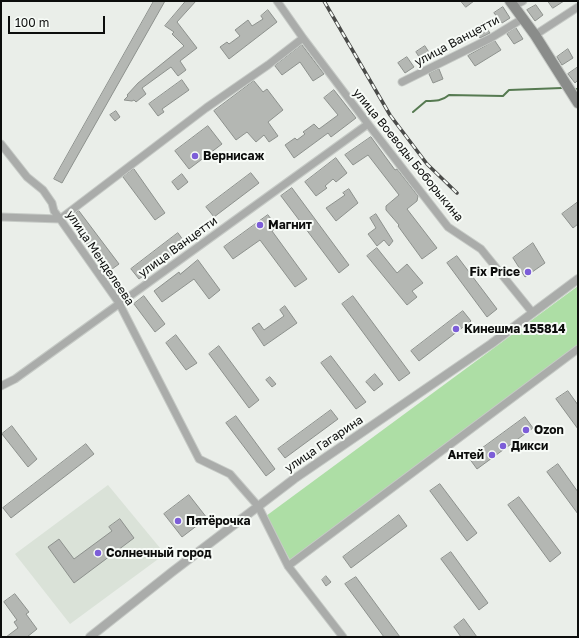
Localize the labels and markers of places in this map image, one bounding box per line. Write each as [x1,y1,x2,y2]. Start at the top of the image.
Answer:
place label: Вернисаж [203,149,264,163]
marker: Вернисаж [190,151,200,161]
place label: Магнит [268,218,312,232]
marker: Магнит [255,220,265,230]
place label: Fix Price [470,265,520,279]
marker: Fix Price [523,267,533,277]
place label: Кинешма 155814 [464,322,565,336]
marker: Кинешма 155814 [451,324,461,334]
place label: Ozon [534,423,564,437]
marker: Ozon [521,425,531,435]
place label: Дикси [511,439,548,453]
marker: Дикси [498,441,508,451]
place label: Антей [448,448,484,462]
marker: Антей [487,450,497,460]
place label: Пятёрочка [186,514,251,528]
marker: Пятёрочка [173,516,183,526]
place label: Солнечный город [106,546,211,560]
marker: Солнечный город [93,548,103,558]

